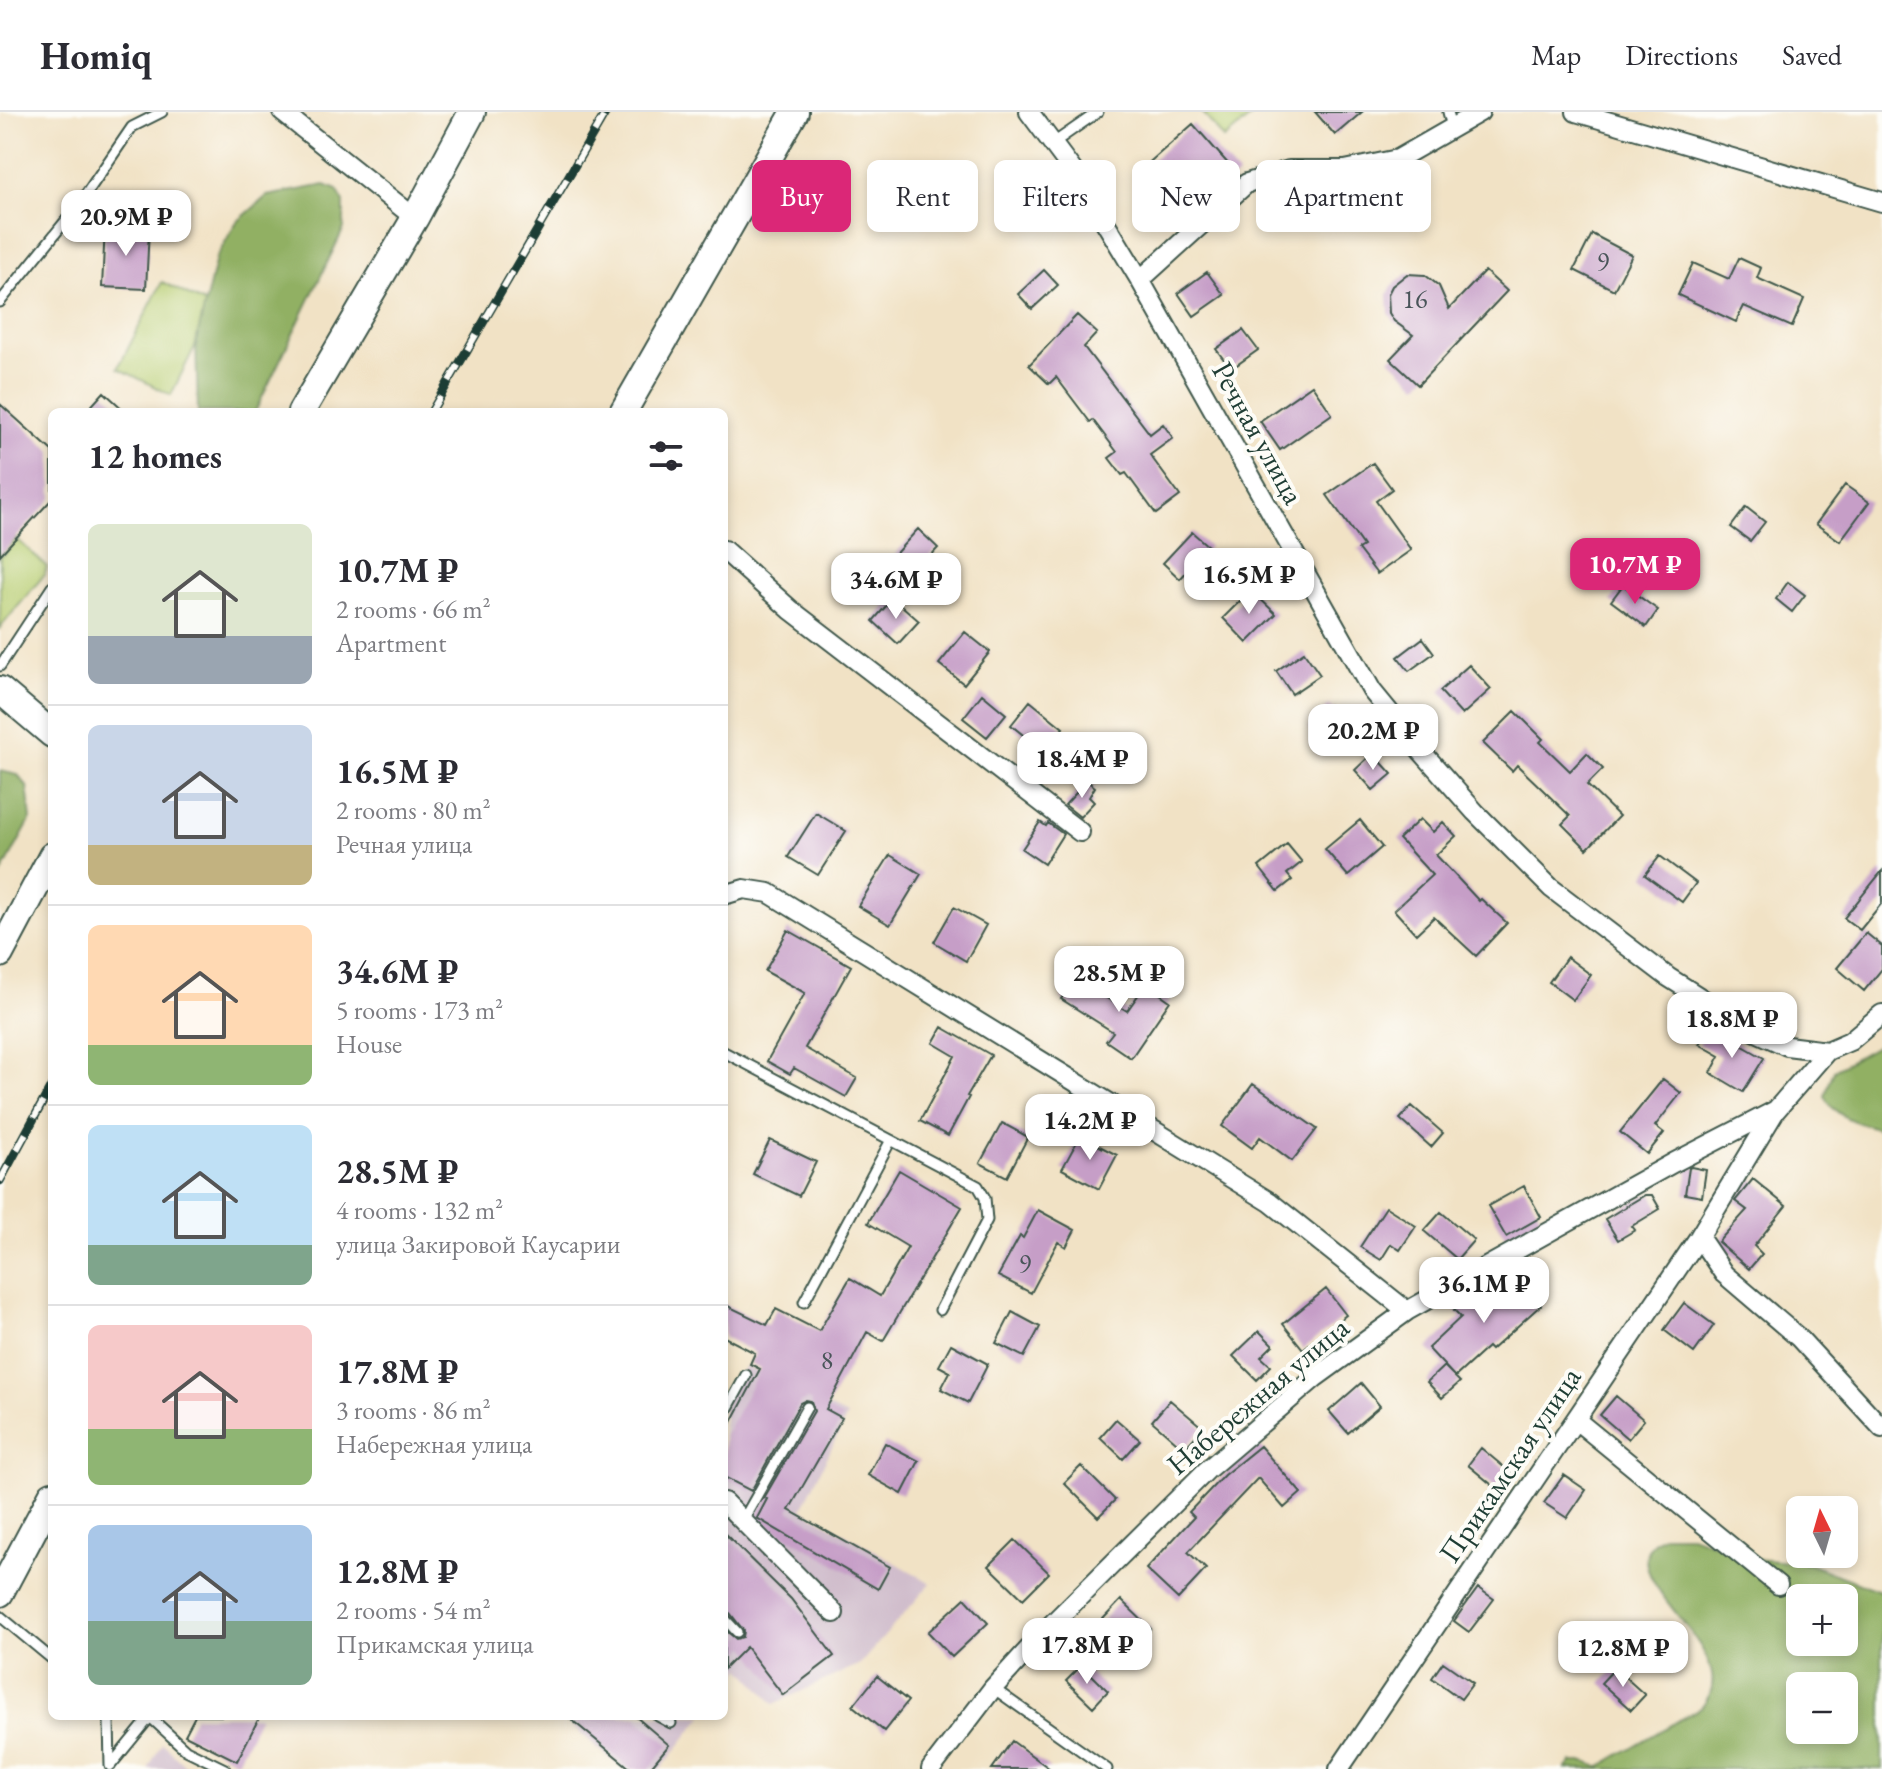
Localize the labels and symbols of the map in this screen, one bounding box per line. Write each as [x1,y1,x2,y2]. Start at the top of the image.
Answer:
pin: 20.9M ₽ [52,190,200,258]
house number: 9 [1597,245,1610,279]
house number: 16 [1403,282,1427,316]
street label: Речная улица [1203,355,1314,511]
pin: 10.7M ₽ [1561,538,1709,606]
pin: 16.5M ₽ [1175,548,1323,616]
pin: 34.6M ₽ [822,553,970,621]
pin: 20.2M ₽ [1299,704,1447,772]
pin: 18.4M ₽ [1008,732,1156,800]
pin: 28.5M ₽ [1045,946,1193,1014]
pin: 18.8M ₽ [1658,992,1806,1060]
pin: 14.2M ₽ [1016,1094,1164,1162]
house number: 9 [1019,1247,1032,1281]
pin: 36.1M ₽ [1410,1257,1558,1325]
street label: Набережная улица [1158,1308,1357,1483]
house number: 8 [821,1343,833,1377]
street label: Прикамская улица [1430,1359,1589,1570]
north arrow [1786,1496,1858,1568]
pin: 17.8M ₽ [1013,1618,1161,1686]
pin: 12.8M ₽ [1549,1621,1697,1689]

